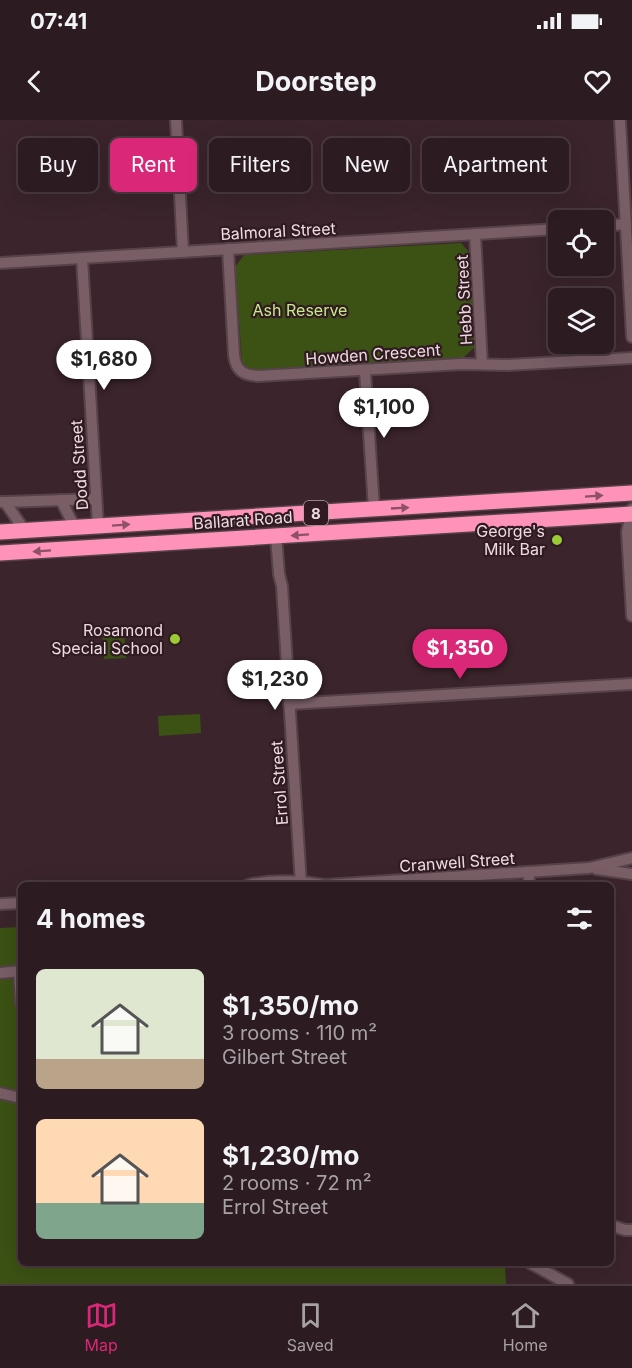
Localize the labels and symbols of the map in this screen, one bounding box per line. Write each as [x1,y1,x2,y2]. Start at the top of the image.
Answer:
street label: Balmoral Street [220,218,336,244]
street label: Hebb Street [452,254,476,346]
park label: Ash Reserve [253,300,347,320]
street label: Howden Crescent [305,339,441,369]
pin: $1,680 [55,340,153,391]
pin: $1,100 [335,388,433,439]
street label: Dodd Street [66,419,92,511]
one-way arrow [585,491,604,500]
road number: 8 [304,501,328,525]
one-way arrow [390,503,409,512]
street label: Ballarat Road [193,507,293,533]
one-way arrow [112,520,131,529]
place label: George's Milk Bar [476,521,545,559]
one-way arrow [290,530,309,539]
marker: George's Milk Bar [550,533,564,547]
one-way arrow [33,546,52,555]
place label: Rosamond Special School [51,620,163,658]
pin: $1,350 [411,629,509,680]
marker: Rosamond Special School [168,632,182,646]
pin: $1,230 [226,660,324,711]
street label: Errol Street [266,740,292,826]
street label: Cranwell Street [399,848,515,876]

